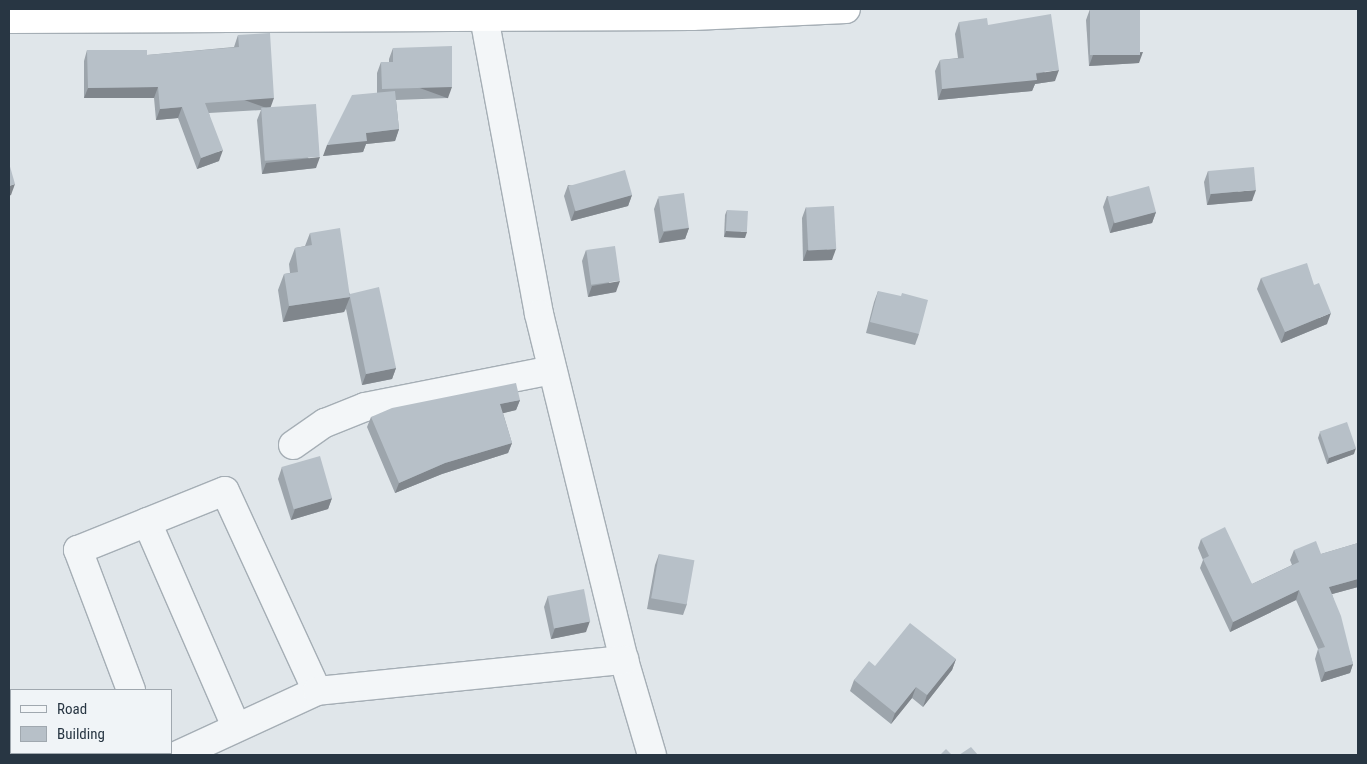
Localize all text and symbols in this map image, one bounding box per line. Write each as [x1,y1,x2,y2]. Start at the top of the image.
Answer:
legend [10,689,172,754]
text: Road [57,700,87,718]
text: Building [57,725,105,743]

